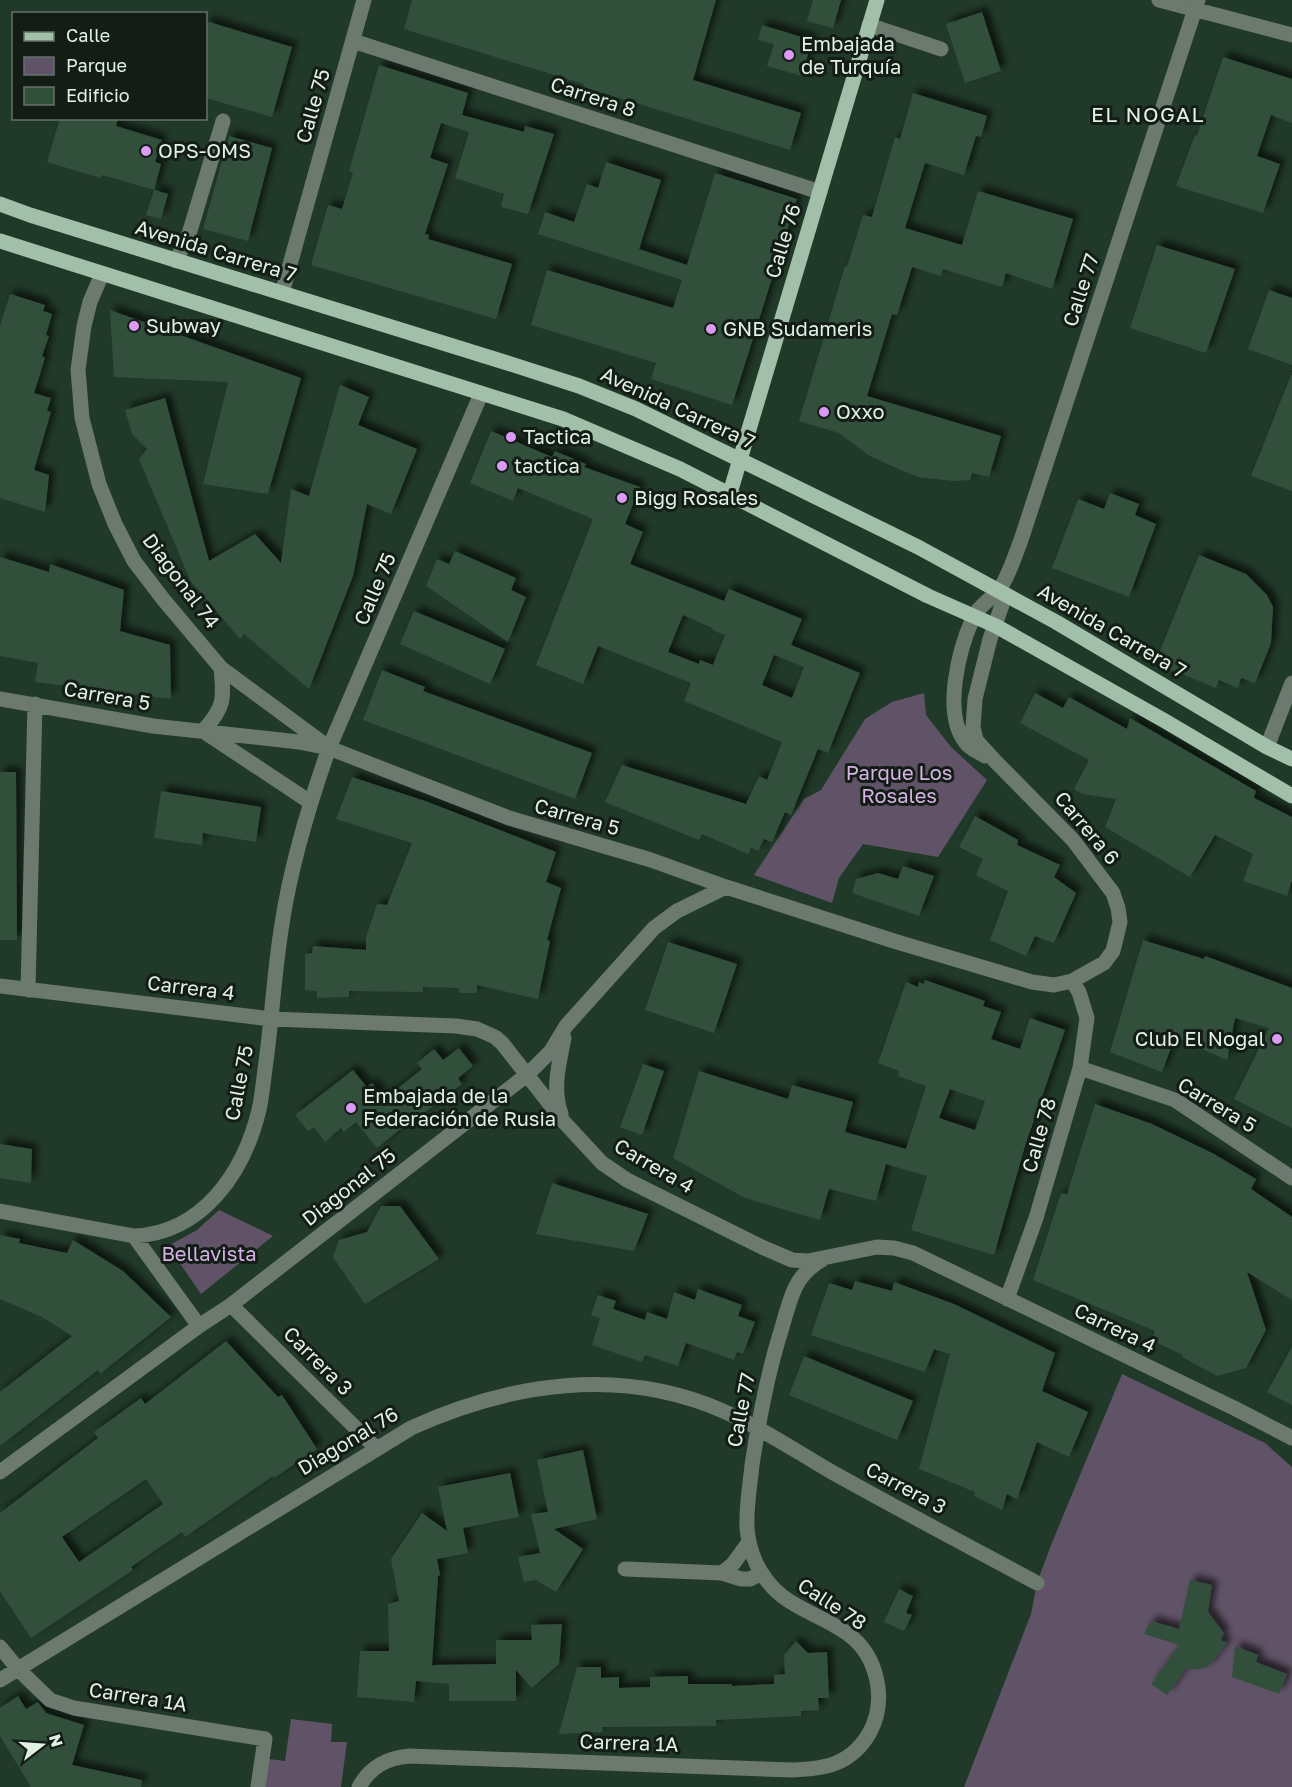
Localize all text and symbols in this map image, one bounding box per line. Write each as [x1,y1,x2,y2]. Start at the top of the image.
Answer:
legend [12,12,207,120]
text: Calle [66,24,110,46]
place label: Embajada de Turquía [801,31,901,78]
marker: Embajada de Turquía [782,48,796,62]
text: Parque [66,54,127,76]
street label: Calle 75 [290,66,334,146]
street label: Carrera 8 [548,71,639,121]
text: Edificio [66,84,130,106]
district label: EL NOGAL [1091,101,1205,127]
place label: OPS-OMS [158,138,251,162]
marker: OPS-OMS [139,144,153,158]
street label: Calle 76 [759,200,805,281]
street label: Avenida Carrera 7 [133,214,300,286]
street label: Calle 77 [1057,250,1103,329]
place label: Subway [146,313,221,337]
place label: GNB Sudameris [723,316,872,340]
marker: Subway [127,319,141,333]
marker: GNB Sudameris [704,322,718,336]
street label: Avenida Carrera 7 [598,361,759,453]
place label: Oxxo [836,399,884,423]
marker: Oxxo [817,405,831,419]
place label: Tactica [523,424,591,448]
marker: Tactica [504,430,518,444]
place label: tactica [514,453,580,477]
marker: tactica [495,459,509,473]
place label: Bigg Rosales [634,485,758,509]
marker: Bigg Rosales [615,491,629,505]
street label: Diagonal 74 [138,528,225,633]
street label: Calle 75 [348,549,400,628]
street label: Avenida Carrera 7 [1034,578,1191,682]
street label: Carrera 5 [62,676,152,714]
park label: Parque Los Rosales [846,760,952,807]
street label: Carrera 6 [1050,786,1125,869]
street label: Carrera 5 [532,792,623,840]
street label: Carrera 4 [146,970,236,1004]
place label: Club El Nogal [1135,1026,1265,1050]
marker: Club El Nogal [1270,1032,1284,1046]
street label: Calle 75 [219,1043,257,1123]
street label: Carrera 5 [1174,1071,1261,1137]
place label: Embajada de la Federación de Rusia [363,1083,556,1130]
street label: Calle 78 [1016,1094,1060,1175]
marker: Embajada de la Federación de Rusia [344,1101,358,1115]
street label: Carrera 4 [610,1133,699,1198]
street label: Diagonal 75 [297,1142,400,1230]
park label: Bellavista [161,1241,257,1265]
street label: Carrera 4 [1071,1297,1160,1357]
street label: Carrera 3 [279,1321,358,1400]
street label: Calle 77 [721,1371,759,1449]
street label: Diagonal 76 [293,1401,402,1479]
street label: Carrera 3 [862,1456,951,1518]
street label: Calle 78 [794,1572,871,1634]
street label: Carrera 1A [87,1676,189,1716]
north arrow [12,1715,72,1775]
street label: Carrera 1A [579,1728,679,1756]
text: N [45,1732,68,1749]

